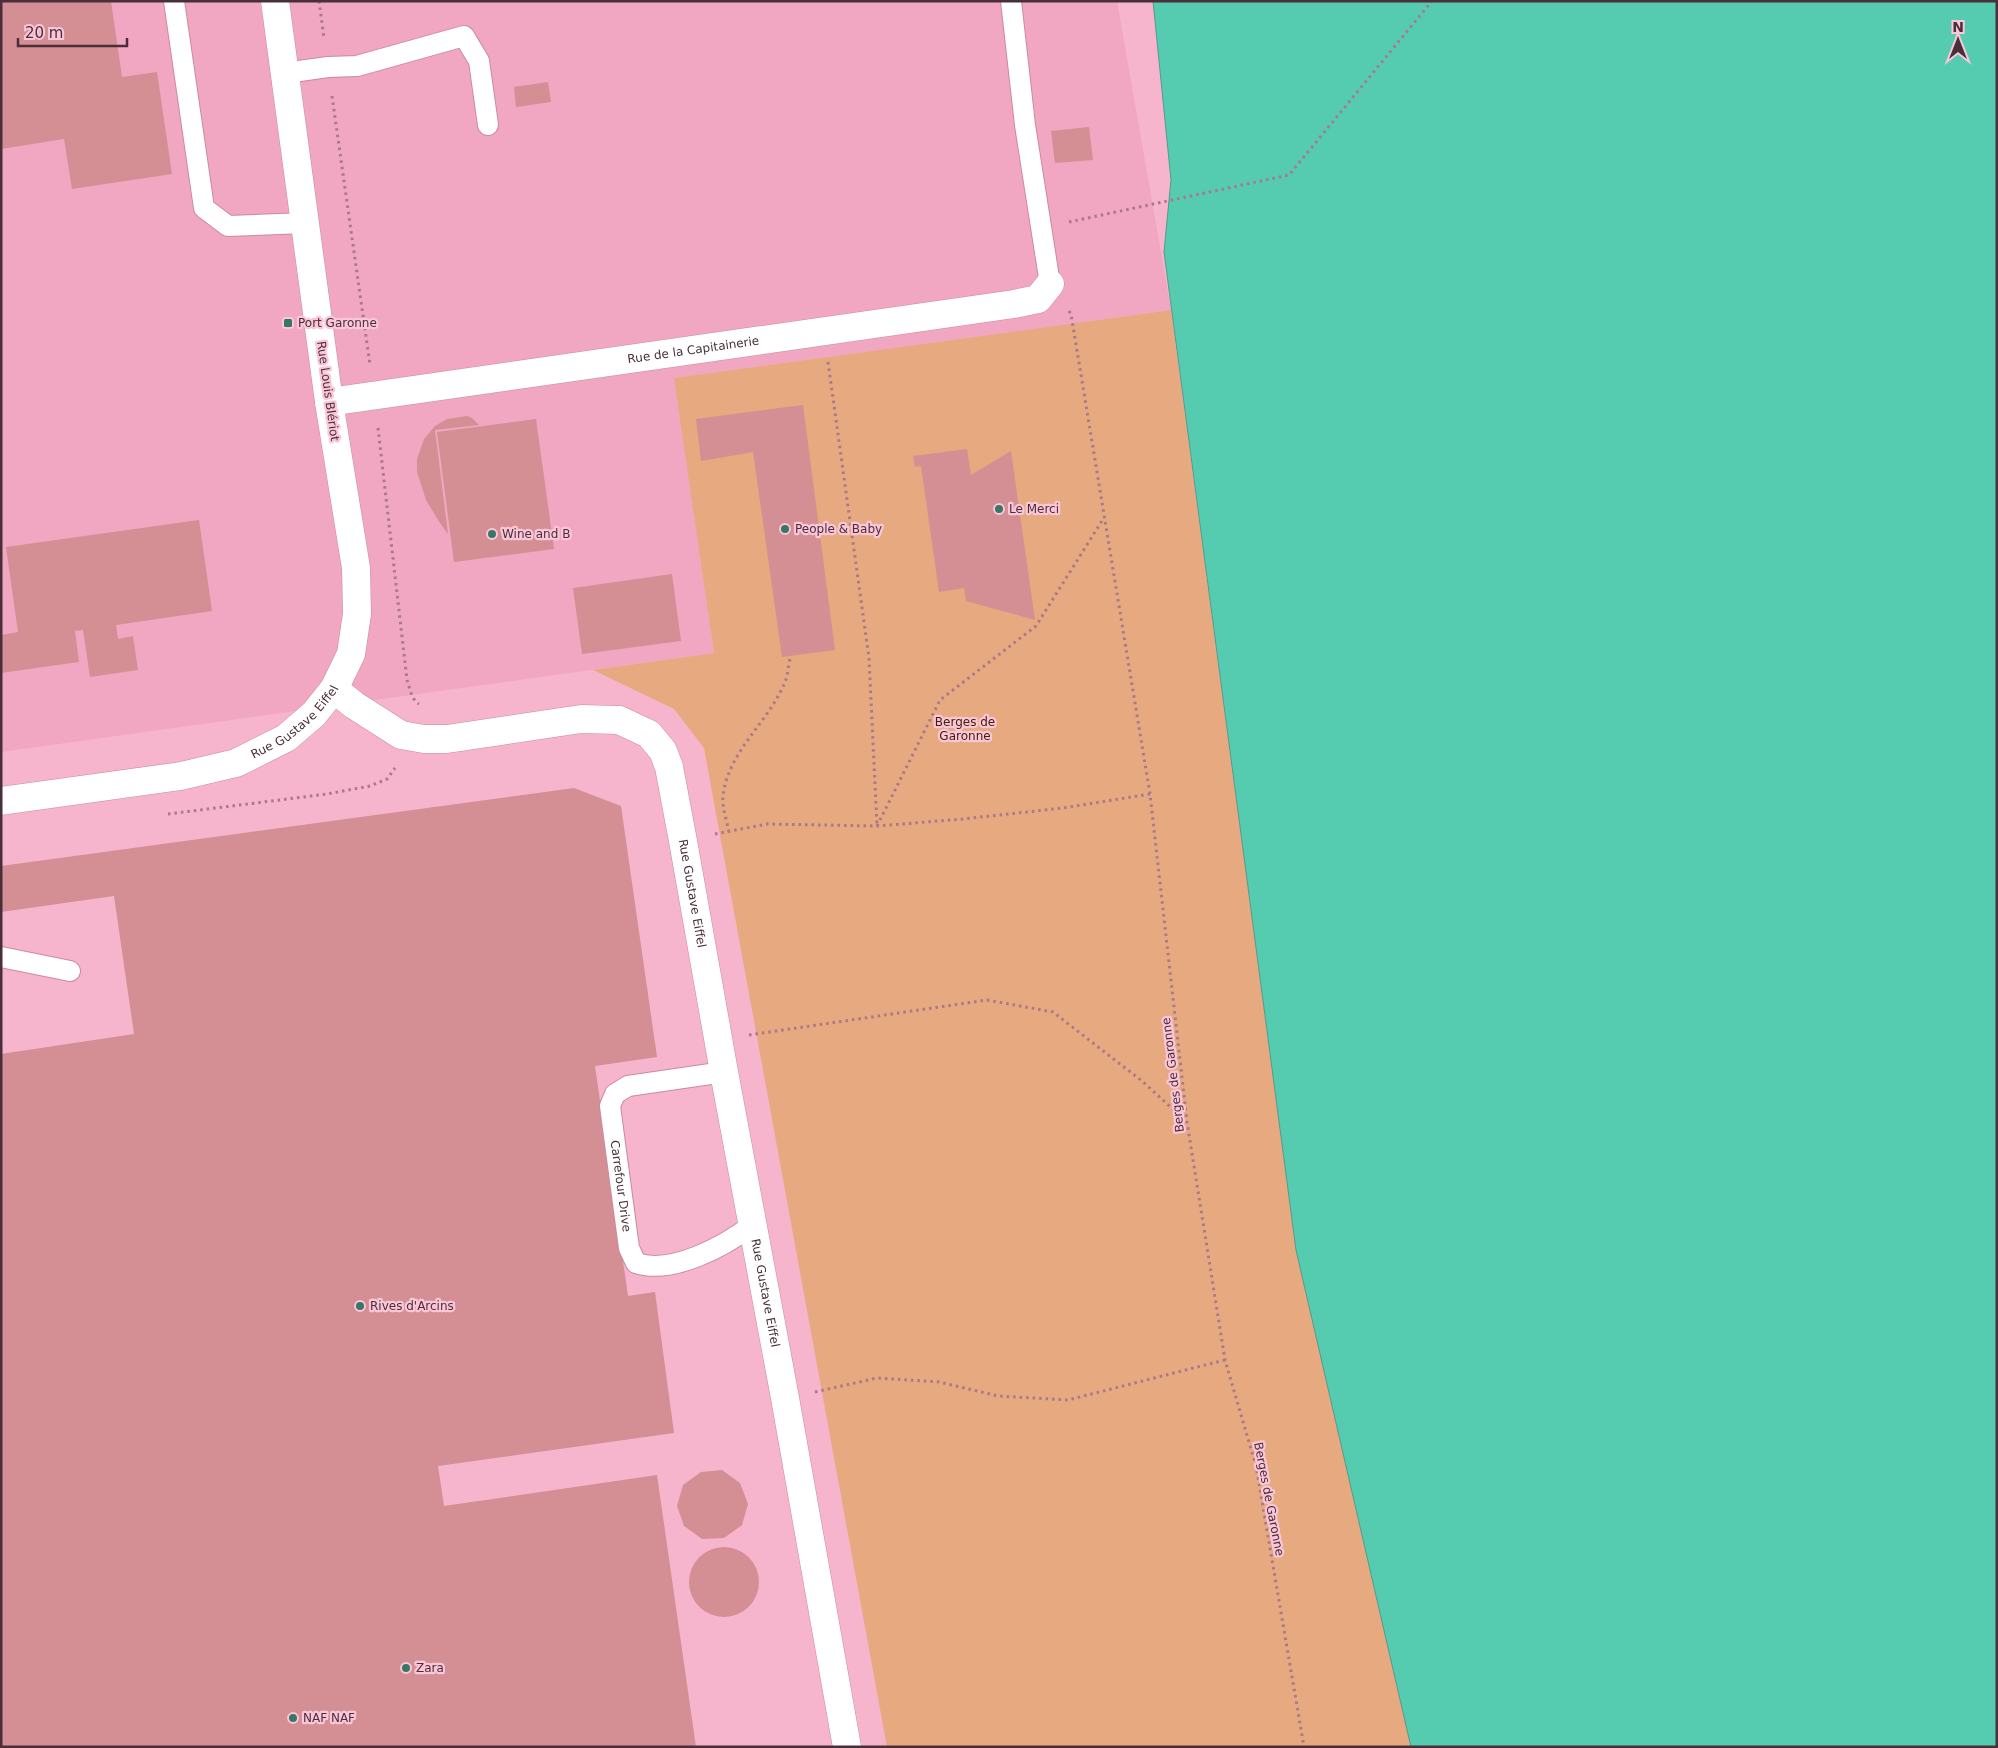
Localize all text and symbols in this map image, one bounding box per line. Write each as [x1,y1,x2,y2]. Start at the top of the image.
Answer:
scale bar [18,15,126,47]
north arrow [1933,15,1983,65]
text: N [1952,19,1964,35]
text: 20 m [25,24,63,42]
place label: Port Garonne [298,316,377,330]
marker: Port Garonne [282,317,294,329]
street label: Rue de la Capitainerie [627,334,760,366]
street label: Rue Louis Blériot [314,340,342,442]
place label: Le Merci [1009,502,1059,516]
marker: Le Merci [993,503,1005,515]
place label: People & Baby [795,522,882,536]
marker: People & Baby [779,523,791,535]
place label: Wine and B [502,527,570,541]
marker: Wine and B [486,528,498,540]
street label: Rue Gustave Eiffel [249,683,342,761]
park label: Berges de Garonne [935,715,995,743]
street label: Rue Gustave Eiffel [676,838,709,949]
street label: Berges de Garonne [1159,1017,1187,1133]
street label: Carrefour Drive [608,1139,634,1233]
street label: Rue Gustave Eiffel [748,1237,782,1348]
place label: Rives d'Arcins [370,1299,454,1313]
marker: Rives d'Arcins [354,1300,366,1312]
street label: Berges de Garonne [1251,1441,1287,1557]
place label: Zara [416,1661,444,1675]
marker: Zara [400,1662,412,1674]
place label: NAF NAF [303,1711,355,1725]
marker: NAF NAF [287,1712,299,1724]

